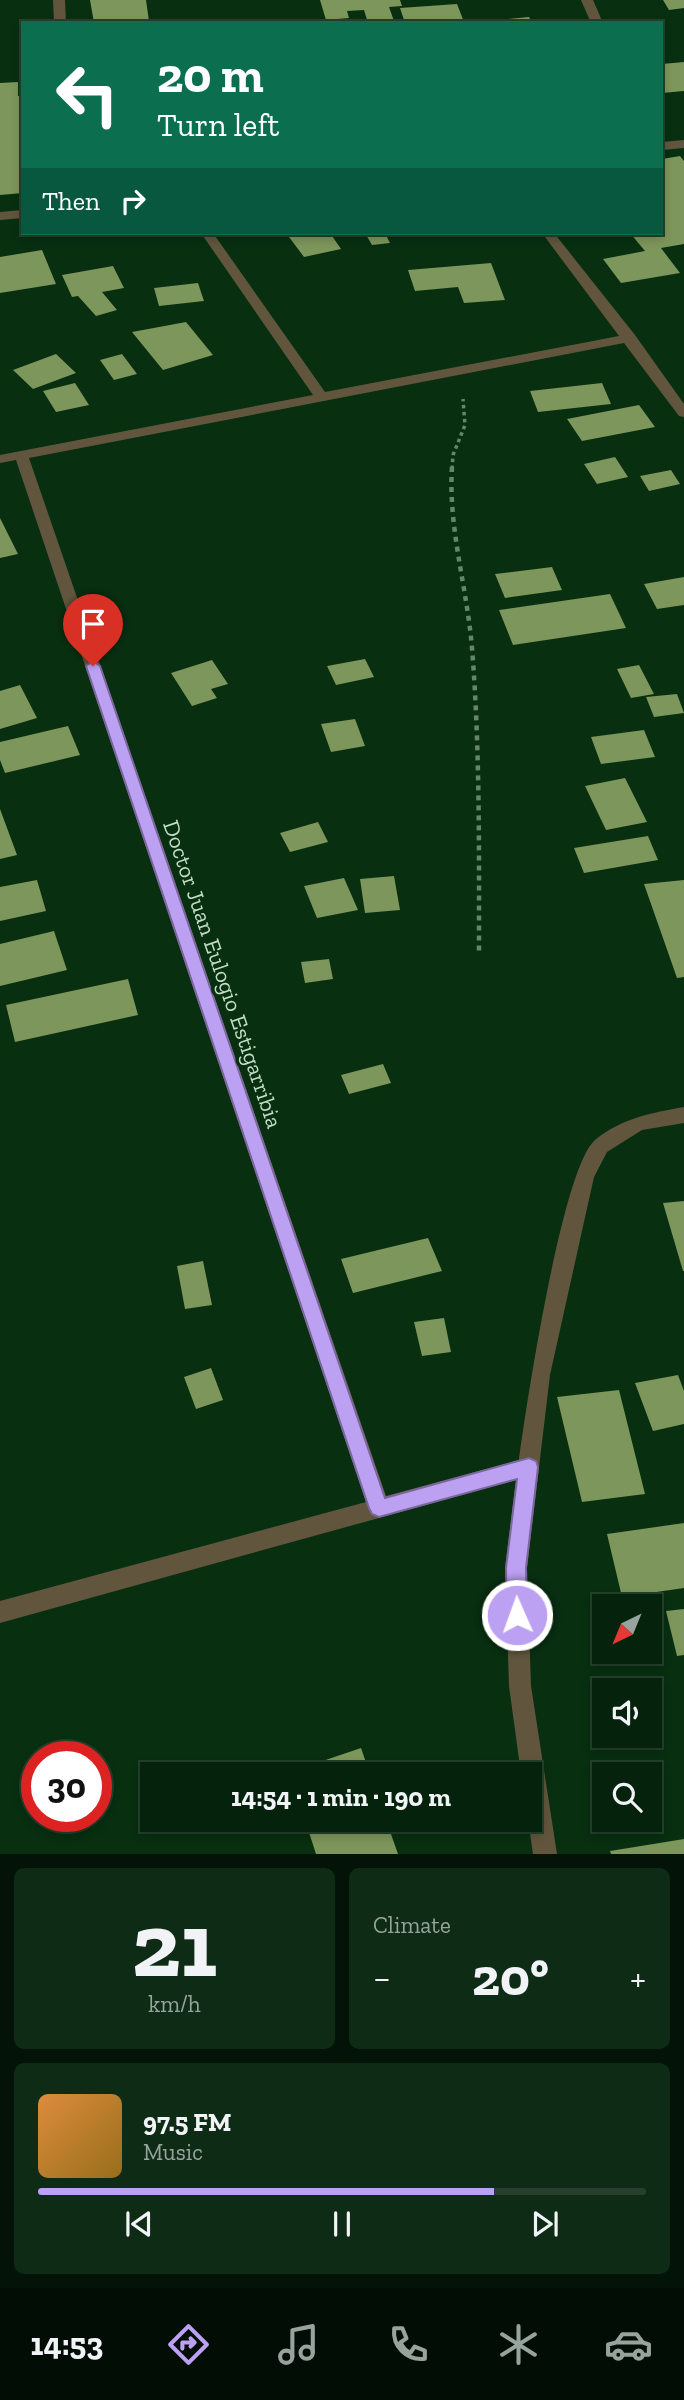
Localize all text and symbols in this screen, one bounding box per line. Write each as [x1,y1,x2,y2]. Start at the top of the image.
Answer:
text: 20 m [157,46,264,105]
icon: left [42,49,133,140]
text: Turn left [157,106,279,144]
icon: right [114,182,152,220]
text: Then [42,185,100,217]
pin [63,594,123,666]
icon: arrive [74,605,112,643]
street label: Doctor Juan Eulogio Estigarribia [157,816,289,1132]
position arrow [480,1578,554,1652]
north arrow [592,1594,662,1664]
map controls [592,1594,662,1832]
button: sound [592,1678,662,1748]
speed limit sign: 30 [21,1741,112,1832]
button: search [592,1762,662,1832]
text: 14:54 · 1 min · 190 m [231,1781,451,1813]
text: 21 [132,1890,217,1999]
text: Climate [373,1911,451,1939]
text: 20° [472,1946,549,2008]
text: − [373,1955,391,2001]
text: + [630,1955,646,2001]
text: km/h [148,1990,201,2018]
text: 97.5 FM [143,2106,231,2138]
text: Music [143,2138,203,2166]
icon: previous [120,2205,158,2243]
icon: pause [323,2205,361,2243]
icon: next [526,2205,564,2243]
icon: directions [164,2320,213,2369]
icon: music [274,2320,323,2369]
icon: phone [384,2320,433,2369]
icon: climate [494,2320,543,2369]
icon: car [604,2320,653,2369]
text: 14:53 [31,2325,103,2363]

